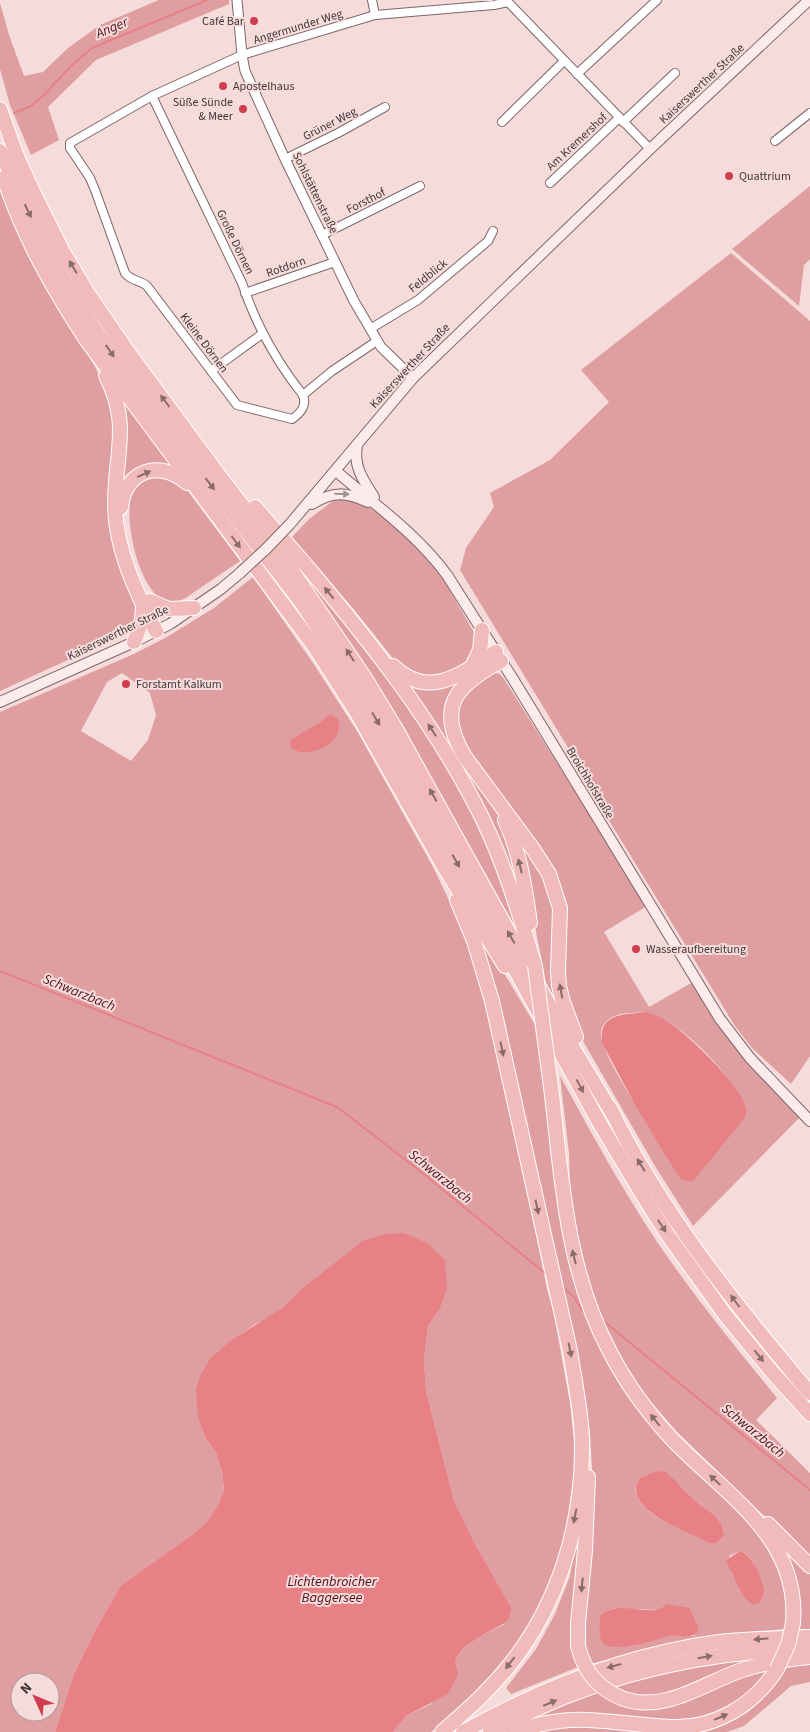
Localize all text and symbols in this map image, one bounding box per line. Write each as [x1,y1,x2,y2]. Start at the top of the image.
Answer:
street label: Angermunder Weg [251,5,345,49]
water label: Anger [92,12,132,44]
place label: Café Bar [202,13,245,30]
marker: Café Bar [248,15,260,27]
street label: Kaiserswerther Straße [656,40,748,128]
place label: Apostelhaus [233,78,294,95]
marker: Apostelhaus [217,80,229,92]
place label: Süße Sünde & Meer [173,94,234,125]
marker: Süße Sünde & Meer [237,103,249,115]
street label: Grüner Weg [300,103,360,145]
street label: Am Kremershof [543,109,611,175]
street label: Sohlstättenstraße [288,149,342,237]
place label: Quattrium [739,168,791,185]
marker: Quattrium [723,170,735,182]
street label: Forsthof [344,184,389,218]
one-way arrow [24,204,32,218]
street label: Große Dörnen [212,207,258,277]
street label: Rotdorn [264,252,308,282]
street label: Feldblick [405,255,451,297]
one-way arrow [68,261,77,274]
street label: Kleine Dörnen [176,310,232,376]
street label: Kaiserswerther Straße [366,320,454,412]
one-way arrow [105,344,115,358]
one-way arrow [160,394,170,408]
one-way arrow [137,469,151,477]
one-way arrow [204,477,215,490]
one-way arrow [334,491,350,499]
one-way arrow [231,535,242,548]
one-way arrow [323,587,334,600]
street label: Kaiserswerther Straße [64,601,172,665]
one-way arrow [345,648,355,662]
place label: Forstamt Kalkum [136,676,222,693]
marker: Forstamt Kalkum [120,678,132,690]
one-way arrow [372,713,381,726]
one-way arrow [427,723,437,736]
street label: Broichhofstraße [562,744,618,822]
one-way arrow [428,788,437,801]
one-way arrow [452,853,460,868]
one-way arrow [516,858,524,873]
one-way arrow [507,930,515,944]
place label: Wasseraufbereitung [646,941,746,958]
marker: Wasseraufbereitung [630,943,642,955]
water label: Schwarzbach [40,969,118,1017]
one-way arrow [556,983,564,999]
one-way arrow [499,1041,507,1057]
one-way arrow [576,1078,584,1093]
water label: Schwarzbach [404,1145,476,1209]
one-way arrow [637,1158,646,1171]
one-way arrow [534,1200,542,1216]
one-way arrow [657,1219,667,1232]
one-way arrow [570,1250,578,1265]
one-way arrow [730,1295,741,1308]
one-way arrow [566,1343,574,1358]
one-way arrow [753,1350,764,1362]
water label: Schwarzbach [717,1399,789,1463]
one-way arrow [650,1414,661,1427]
one-way arrow [710,1474,722,1486]
one-way arrow [571,1508,579,1524]
water label: Lichtenbroicher Baggersee [287,1572,378,1608]
one-way arrow [578,1577,586,1593]
one-way arrow [753,1635,769,1643]
one-way arrow [698,1653,714,1661]
one-way arrow [505,1656,516,1669]
one-way arrow [606,1662,621,1670]
north arrow [10,1672,60,1722]
text: N [16,1678,37,1699]
one-way arrow [543,1699,558,1707]
one-way arrow [714,1712,728,1720]

